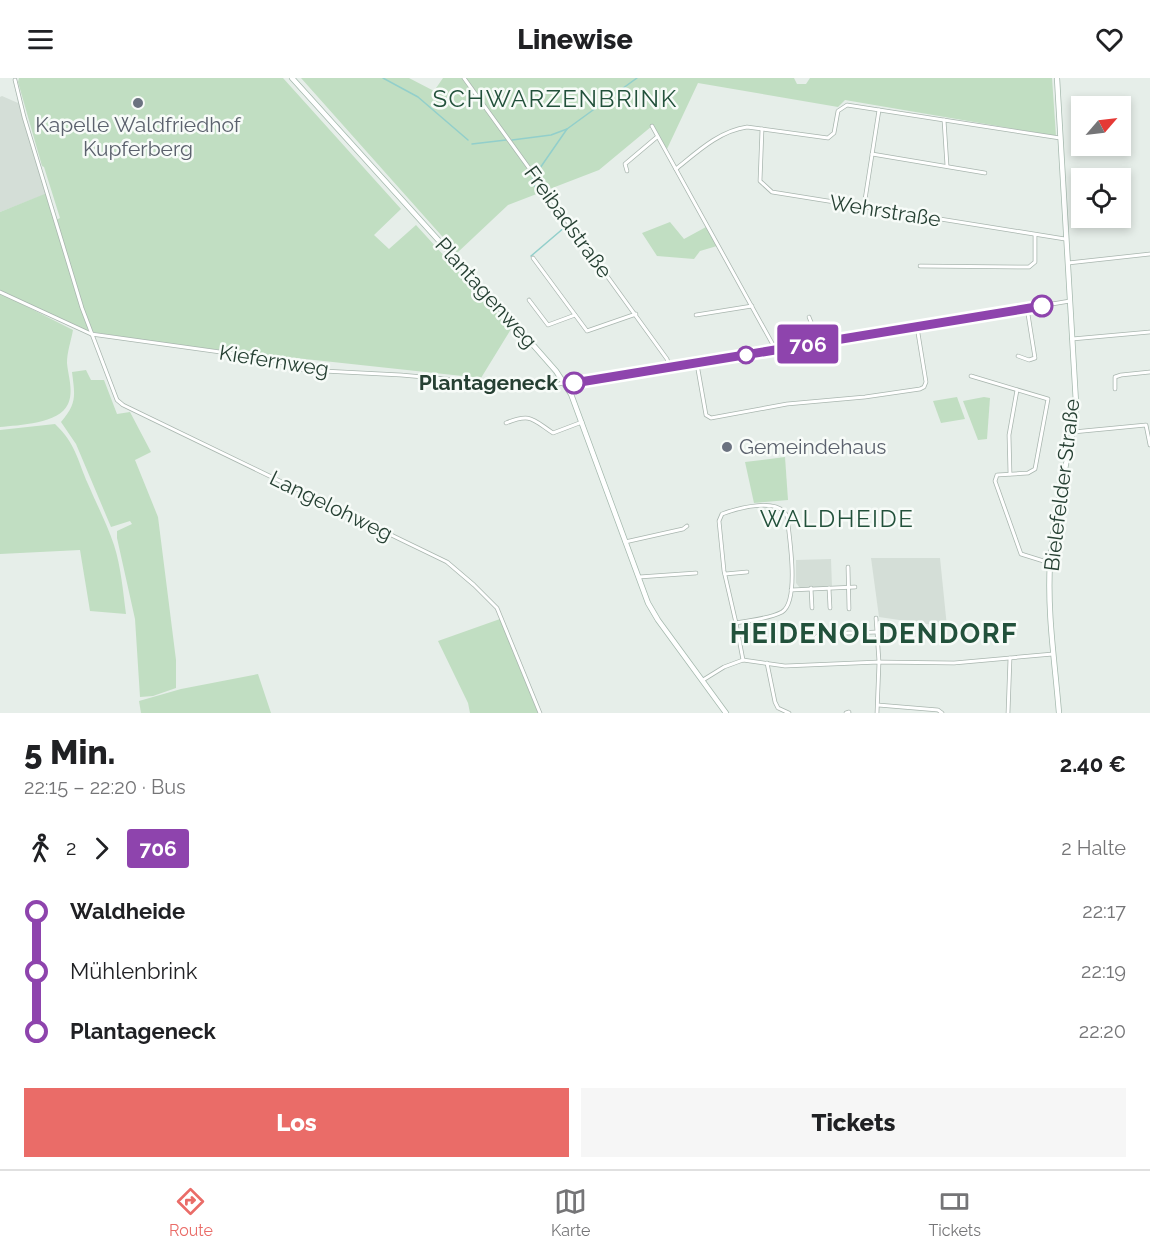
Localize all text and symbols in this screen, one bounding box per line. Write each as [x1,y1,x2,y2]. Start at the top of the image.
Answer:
icon: menu [24,23,57,56]
icon: heart [1093,23,1126,56]
text: Linewise [517,24,633,55]
district label: SCHWARZENBRINK [432,84,678,113]
marker: Kapelle Waldfriedhof Kupferberg [131,96,145,110]
north arrow [1071,96,1131,156]
map controls [1071,96,1131,228]
place label: Kapelle Waldfriedhof Kupferberg [35,112,242,161]
street label: Freibadstraße [519,161,618,283]
button: locate [1071,168,1131,228]
street label: Wehrstraße [828,189,943,232]
street label: Plantagenweg [430,232,543,353]
unlabelled marker [1031,295,1053,317]
line badge: 706 [774,324,842,364]
text: 706 [789,332,827,357]
street label: Kiefernweg [218,340,331,382]
unlabelled marker [737,346,755,364]
place label: Plantageneck [419,370,558,395]
marker: Plantageneck [563,372,585,394]
street label: Bielefelder Straße [1039,397,1084,572]
place label: Gemeindehaus [739,434,887,459]
marker: Gemeindehaus [720,440,734,454]
street label: Langelohweg [266,465,397,546]
district label: WALDHEIDE [760,504,914,533]
district label: HEIDENOLDENDORF [730,618,1018,649]
text: 5 Min. [24,733,115,772]
text: 2.40 € [1060,751,1126,777]
text: 22:15 – 22:20 · Bus [24,775,186,799]
icon: walk [24,832,57,865]
icon: forward [85,832,118,865]
text: 2 [66,836,76,860]
text: 706 [139,836,177,861]
text: 2 Halte [1061,836,1126,860]
text: Waldheide [70,898,185,924]
text: 22:17 [1082,899,1126,923]
text: Mühlenbrink [70,958,198,984]
text: 22:19 [1081,959,1126,983]
text: Plantageneck [70,1018,216,1044]
text: 22:20 [1079,1019,1126,1043]
button: Los [24,1088,569,1157]
button: Tickets [581,1088,1126,1157]
tab: Route [169,1185,213,1240]
tab: Karte [551,1185,590,1240]
tab: Tickets [928,1185,981,1240]

